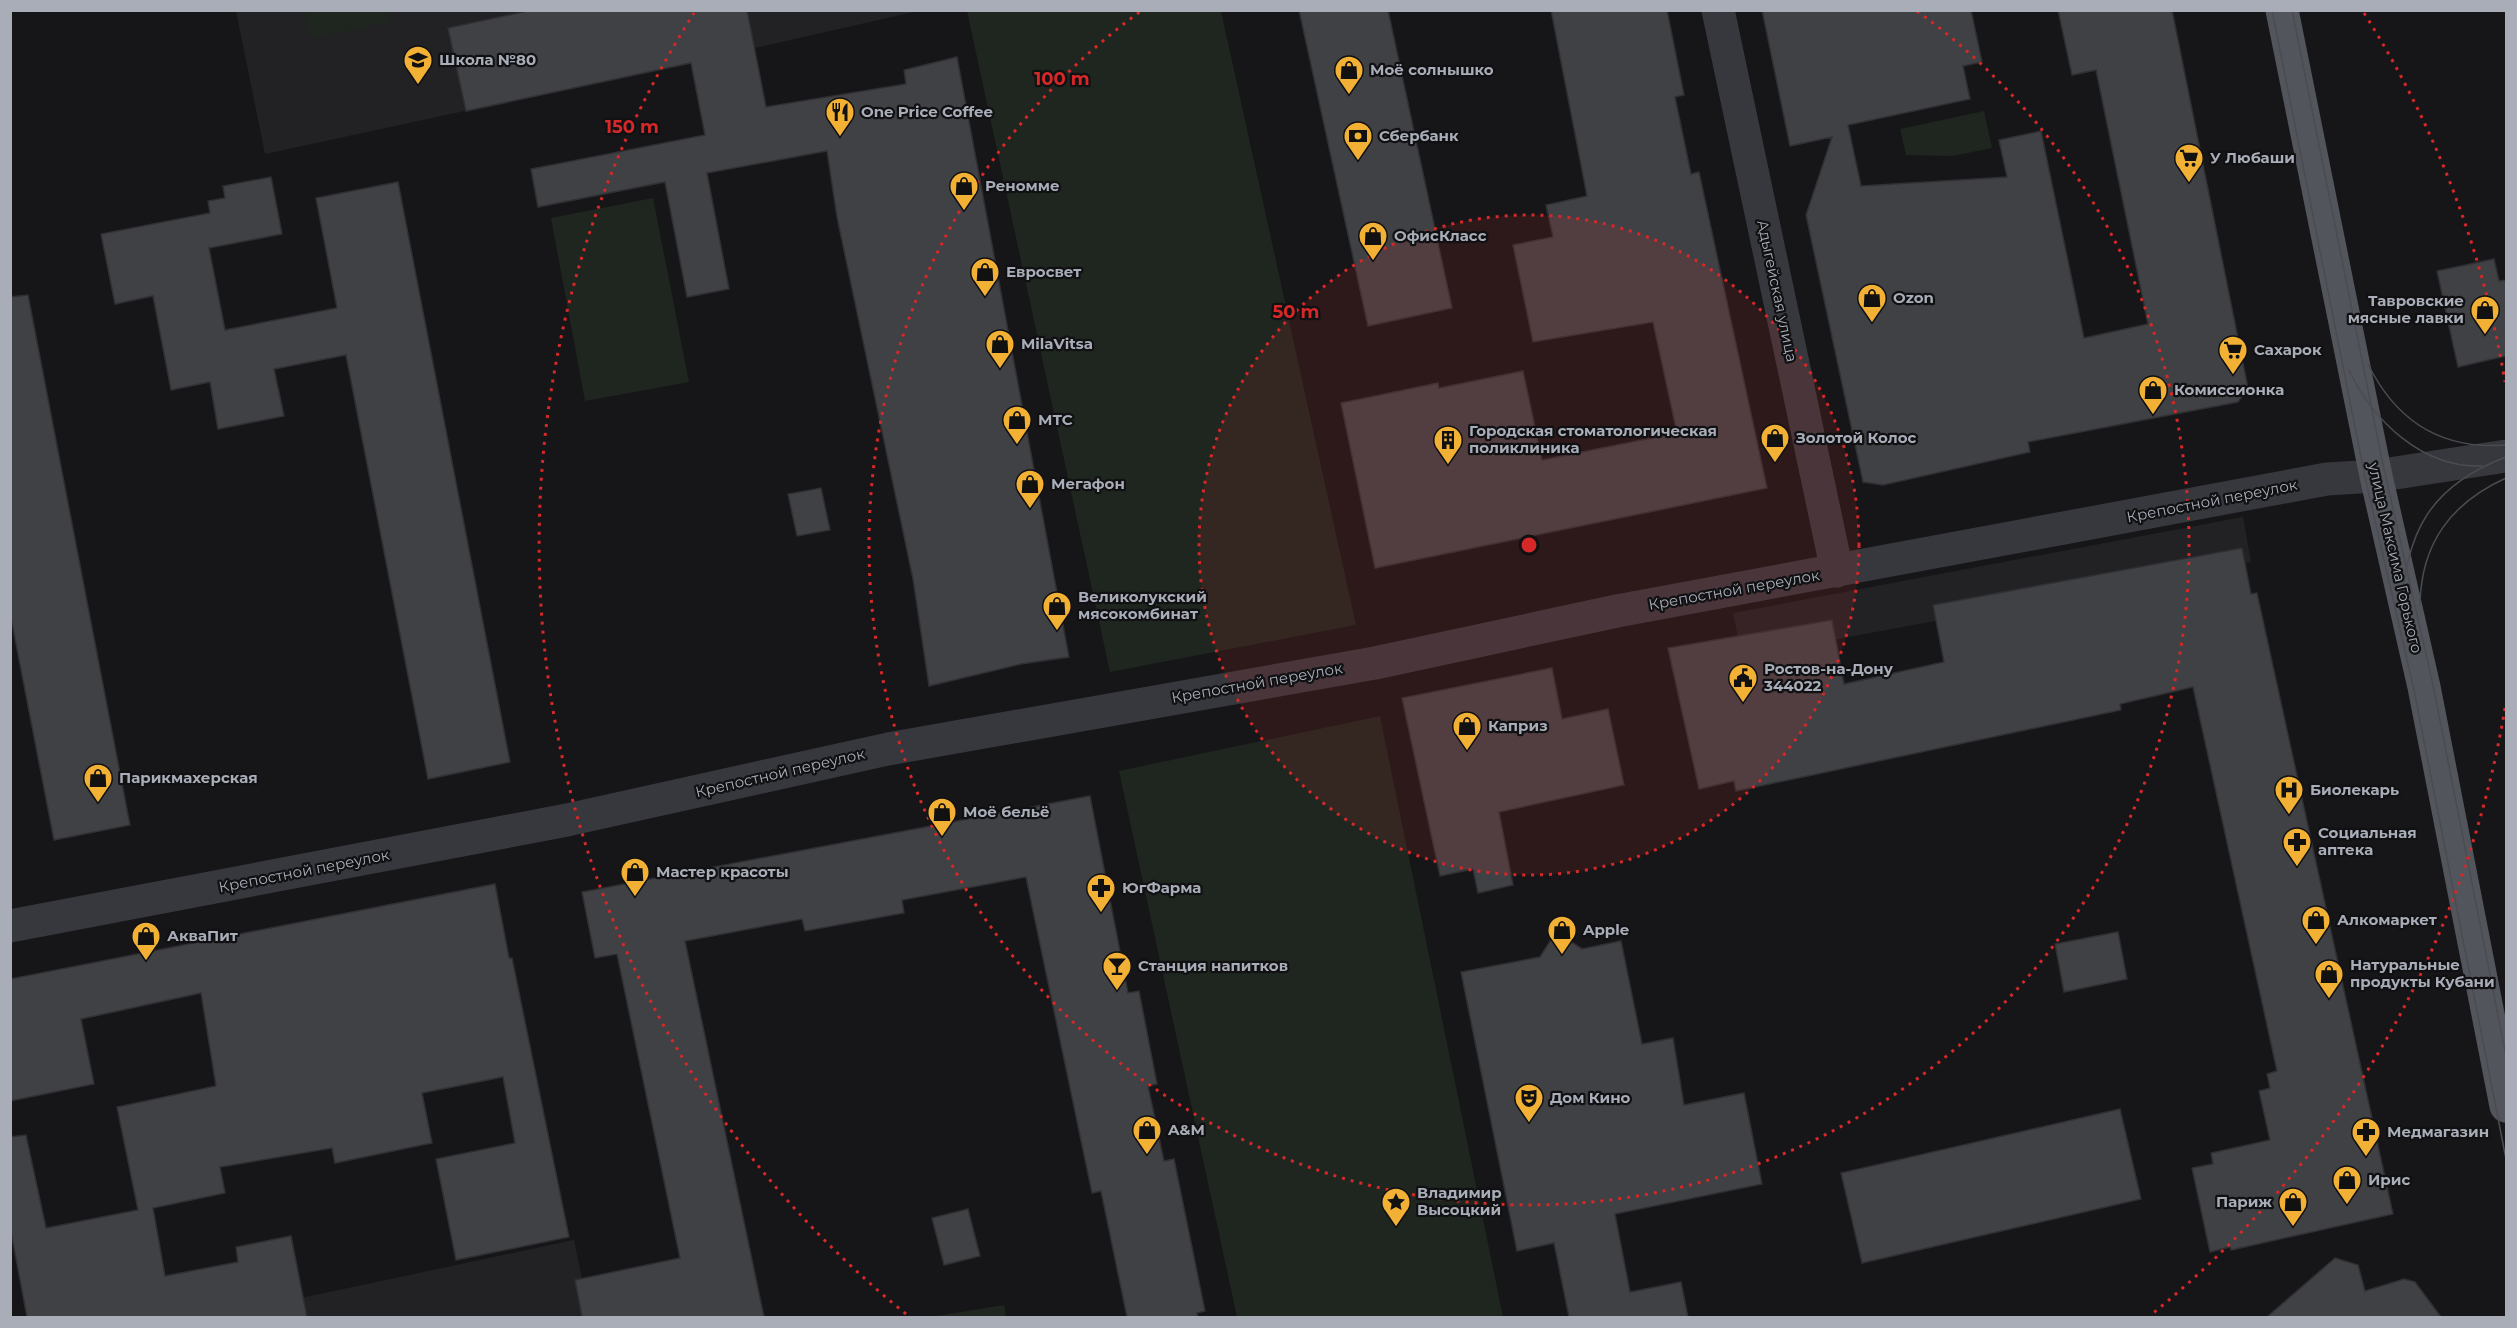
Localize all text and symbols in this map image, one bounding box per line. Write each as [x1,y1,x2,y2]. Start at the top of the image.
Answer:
school or university icon: Школа №80 [402,44,434,86]
place label: Школа №80 [439,50,536,69]
shop icon: Моё солнышко [1333,54,1365,96]
place label: Моё солнышко [1370,60,1494,79]
text: 100 m [1034,68,1090,90]
restaurant icon: One Price Coffee [824,96,856,138]
place label: One Price Coffee [861,102,993,121]
text: 150 m [605,116,659,138]
bank icon: Сбербанк [1342,120,1374,162]
place label: Сбербанк [1379,126,1459,145]
supermarket icon: У Любаши [2173,142,2205,184]
place label: У Любаши [2210,148,2295,167]
shop icon: Реномме [948,170,980,212]
place label: Реномме [985,176,1060,195]
street label: Адыгейская улица [1753,218,1802,364]
shop icon: ОфисКласс [1357,220,1389,262]
place label: ОфисКласс [1394,226,1487,245]
shop icon: Евросвет [969,256,1001,298]
place label: Евросвет [1006,262,1081,281]
shop icon: Ozon [1856,282,1888,324]
place label: Ozon [1893,288,1934,307]
place label: Тавровские мясные лавки [2348,291,2464,327]
shop icon: Тавровские мясные лавки [2469,294,2501,336]
text: 50 m [1273,301,1319,323]
shop icon: MilaVitsa [984,328,1016,370]
place label: MilaVitsa [1021,334,1093,353]
supermarket icon: Сахарок [2217,334,2249,376]
place label: Сахарок [2254,340,2322,359]
shop icon: Комиссионка [2137,374,2169,416]
place label: Комиссионка [2174,380,2284,399]
shop icon: МТС [1001,404,1033,446]
place label: МТС [1038,410,1073,429]
place label: Городская стоматологическая поликлиника [1469,421,1717,457]
shop icon: Золотой Колос [1759,422,1791,464]
building icon: Городская стоматологическая поликлиника [1432,424,1464,466]
place label: Золотой Колос [1795,428,1916,447]
street label: улица Максима Горького [2364,460,2427,655]
shop icon: Мегафон [1014,468,1046,510]
place label: Мегафон [1051,474,1125,493]
street label: Крепостной переулок [2125,475,2299,526]
centre of rings [1519,535,1539,555]
street label: Крепостной переулок [1647,565,1821,614]
place label: Великолукский мясокомбинат [1078,587,1207,623]
shop icon: Великолукский мясокомбинат [1041,590,1073,632]
street label: Крепостной переулок [1170,658,1344,707]
place label: Ростов-на-Дону 344022 [1763,659,1894,695]
public building icon: Ростов-на-Дону 344022 [1727,662,1759,704]
shop icon: Каприз [1451,710,1483,752]
place label: Каприз [1488,716,1548,735]
street label: Крепостной переулок [693,744,867,801]
shop icon: Парикмахерская [82,762,114,804]
place label: Парикмахерская [119,768,258,787]
hospital icon: Биолекарь [2273,774,2305,816]
place label: Биолекарь [2310,780,2399,799]
shop icon: Моё бельё [926,796,958,838]
place label: Моё бельё [963,802,1050,821]
place label: Социальная аптека [2318,823,2417,859]
pharmacy icon: Социальная аптека [2281,826,2313,868]
street label: Крепостной переулок [217,845,391,896]
shop icon: Мастер красоты [619,856,651,898]
place label: Мастер красоты [656,862,789,881]
pharmacy icon: ЮгФарма [1085,872,1117,914]
place label: ЮгФарма [1122,878,1201,897]
shop icon: Алкомаркет [2300,904,2332,946]
place label: Алкомаркет [2337,910,2437,929]
shop icon: Apple [1546,914,1578,956]
shop icon: АкваПит [130,920,162,962]
place label: Apple [1582,920,1629,939]
place label: АкваПит [167,926,238,945]
bar icon: Станция напитков [1101,950,1133,992]
place label: Натуральные продукты Кубани [2350,955,2495,991]
place label: Станция напитков [1138,956,1288,975]
shop icon: Натуральные продукты Кубани [2313,958,2345,1000]
theatre icon: Дом Кино [1513,1082,1545,1124]
place label: Дом Кино [1550,1088,1631,1107]
shop icon: A&M [1131,1114,1163,1156]
pharmacy icon: Медмагазин [2350,1116,2382,1158]
place label: A&M [1167,1120,1205,1139]
place label: Медмагазин [2387,1122,2489,1141]
shop icon: Ирис [2331,1164,2363,1206]
place label: Ирис [2368,1170,2410,1189]
place label: Владимир Высоцкий [1417,1183,1502,1219]
place icon: Владимир Высоцкий [1380,1186,1412,1228]
shop icon: Париж [2277,1186,2309,1228]
place label: Париж [2216,1192,2272,1211]

